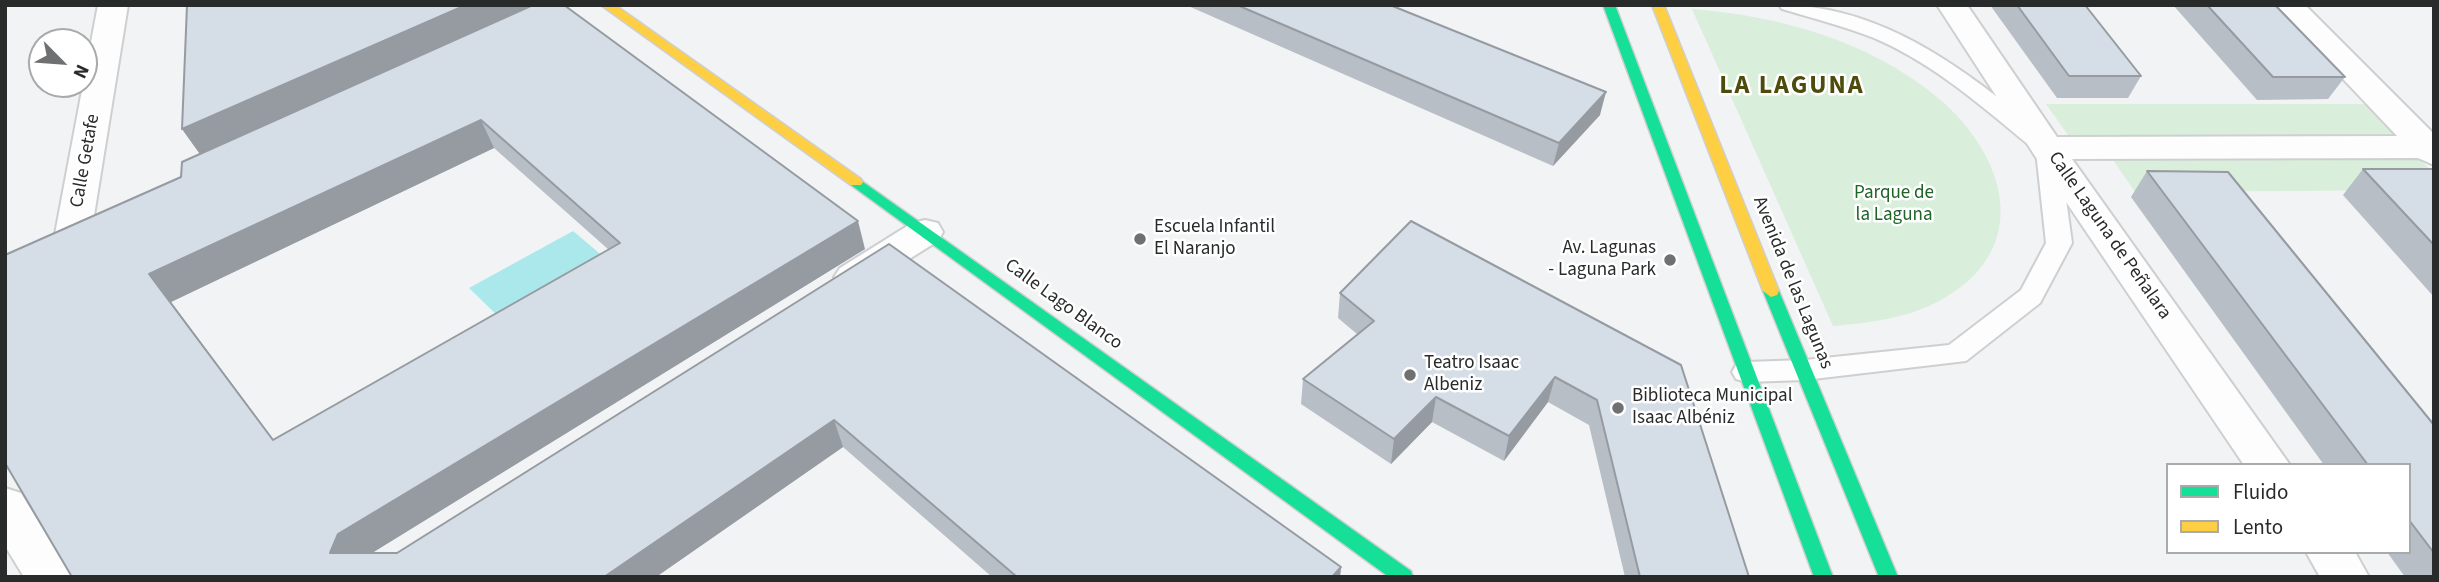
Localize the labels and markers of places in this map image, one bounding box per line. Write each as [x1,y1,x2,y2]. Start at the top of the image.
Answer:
place label: Escuela Infantil El Naranjo [1154,217,1275,261]
marker: Escuela Infantil El Naranjo [1132,231,1148,247]
place label: Av. Lagunas - Laguna Park [1548,238,1656,282]
marker: Av. Lagunas - Laguna Park [1662,252,1678,268]
place label: Teatro Isaac Albeniz [1424,353,1519,397]
marker: Teatro Isaac Albeniz [1402,367,1418,383]
place label: Biblioteca Municipal Isaac Albéniz [1632,386,1793,430]
marker: Biblioteca Municipal Isaac Albéniz [1610,400,1626,416]

